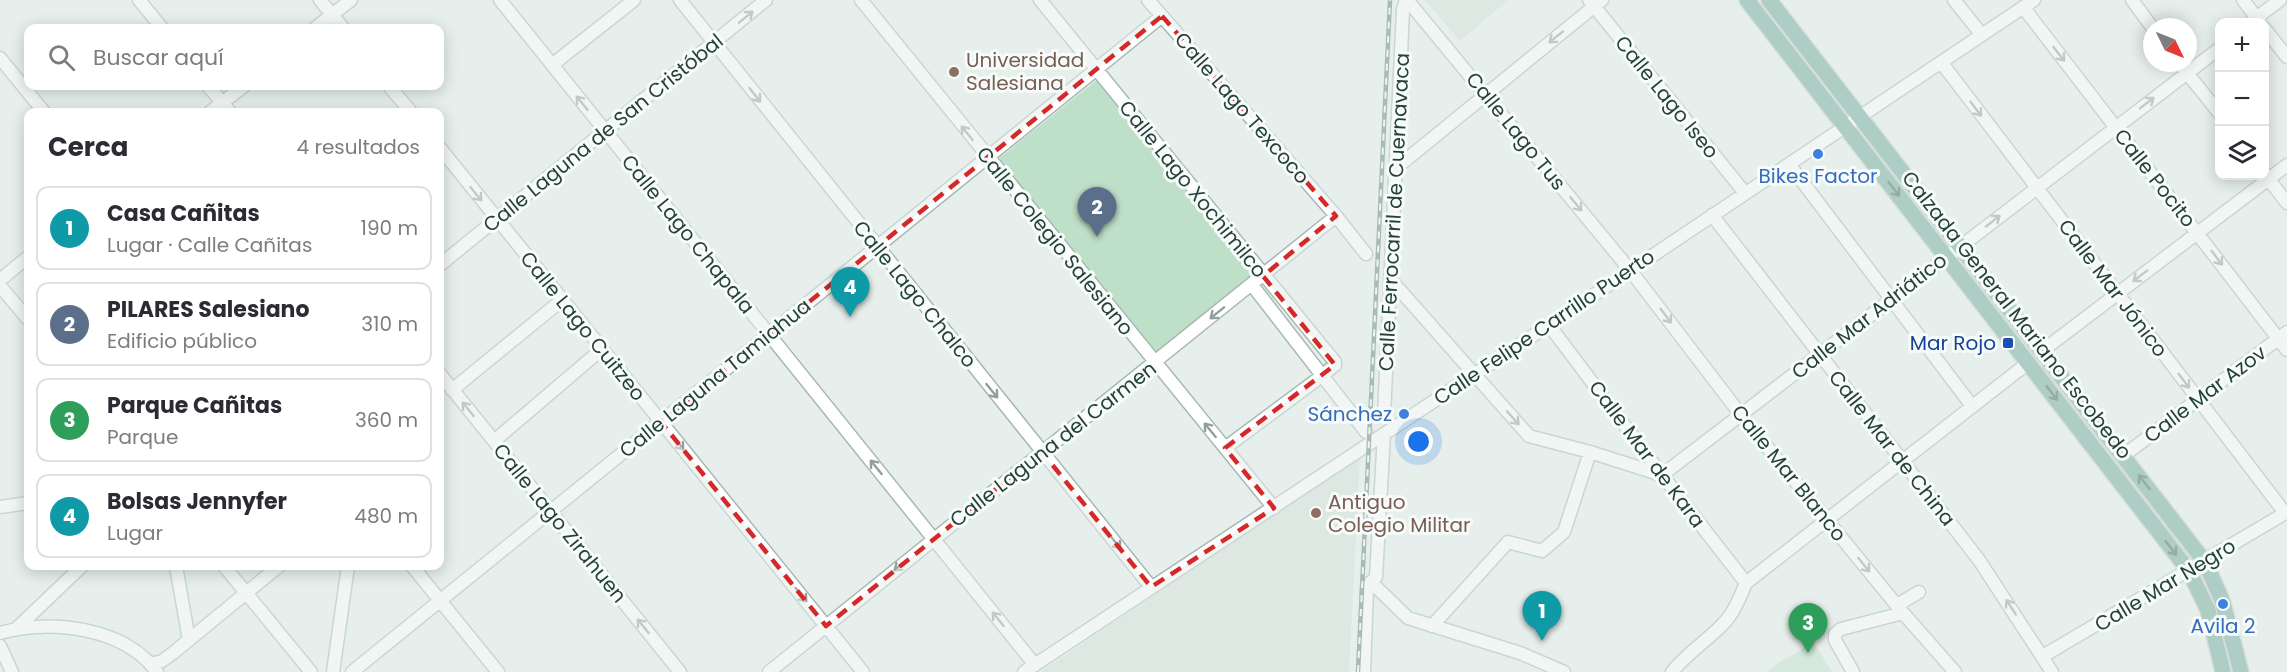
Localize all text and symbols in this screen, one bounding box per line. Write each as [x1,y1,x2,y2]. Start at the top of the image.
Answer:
one-way arrow [738,10,754,23]
north arrow [2143,18,2197,72]
map controls [2215,18,2269,180]
button: + [2215,18,2269,72]
search box [24,24,444,90]
street label: Calle Lago Texcoco [1168,26,1316,190]
street label: Calle Laguna de San Cristóbal [477,27,729,239]
one-way arrow [1549,30,1565,43]
street label: Calle Lago Iseo [1609,30,1725,164]
icon: search [45,41,78,74]
text: Buscar aquí [93,42,224,73]
one-way arrow [2053,45,2065,61]
place label: Universidad Salesiana [966,46,1084,97]
street label: Calle Ferrocarril de Cuernavaca [1372,52,1416,372]
marker: Universidad Salesiana [947,65,961,79]
street label: Calle Lago Tus [1460,66,1572,196]
button: − [2215,72,2269,126]
one-way arrow [749,87,762,103]
street label: Calle Lago Xochimilco [1113,94,1273,284]
one-way arrow [576,95,589,111]
one-way arrow [2139,97,2155,109]
one-way arrow [1969,101,1982,117]
street label: Calle Pocito [2108,123,2202,233]
one-way arrow [961,125,974,141]
button: layers [2215,126,2269,180]
text: Cerca [48,129,128,165]
text: 4 resultados [297,133,420,161]
street label: Calle Colegio Salesiano [970,141,1140,341]
marker: Bikes Factor [1811,147,1825,161]
street label: Calle Lago Chapala [615,148,761,320]
place label: Bikes Factor [1759,162,1877,190]
street label: Calzada General Mariano Escobedo [1896,165,2138,465]
one-way arrow [1887,181,1900,197]
one-way arrow [470,185,483,201]
pin: 2 [1078,188,1116,237]
one-way arrow [1569,196,1582,212]
text: Casa Cañitas [107,198,260,229]
street label: Calle Mar Jónico [2052,213,2174,363]
text: 1 [66,214,73,242]
text: 190 m [361,214,418,242]
street label: Calle Lago Chalco [847,214,983,374]
one-way arrow [1984,215,2000,228]
text: Lugar · Calle Cañitas [107,231,312,259]
street label: Calle Felipe Carrillo Puerto [1428,242,1660,412]
street label: Calle Lago Cuitzeo [514,245,652,407]
street label: Calle Mar Adriático [1785,246,1953,386]
one-way arrow [2210,250,2223,266]
pin: 4 [830,268,870,317]
one-way arrow [2132,270,2148,282]
street label: Calle Laguna Tamiahua [613,292,817,464]
text: PILARES Salesiano [107,294,309,325]
one-way arrow [1210,306,1226,319]
one-way arrow [1659,308,1672,324]
text: 2 [64,310,75,338]
text: 310 m [361,310,418,338]
text: Edificio público [107,327,257,355]
place label: Mar Rojo [1910,329,1996,357]
marker: Mar Rojo [2001,336,2015,350]
street label: Calle Mar Azov [2138,339,2272,449]
street label: Calle Laguna del Carmen [944,354,1162,534]
street label: Calle Mar de China [1822,364,1962,532]
one-way arrow [2177,372,2190,388]
street label: Calle Mar de Kara [1582,375,1712,533]
one-way arrow [986,382,999,398]
one-way arrow [2045,385,2058,401]
text: Parque Cañitas [107,390,282,421]
street label: Calle Mar Blanco [1725,399,1853,547]
place label: Sánchez [1308,400,1392,428]
one-way arrow [461,401,474,417]
text: 3 [63,406,76,434]
text: 360 m [355,406,418,434]
marker: Sánchez [1397,407,1411,421]
one-way arrow [1506,410,1520,425]
text: Parque [107,423,178,451]
one-way arrow [1204,423,1217,439]
your location [1404,427,1433,456]
one-way arrow [671,435,685,450]
street label: Calle Lago Zirahuen [487,437,633,609]
one-way arrow [869,459,882,475]
one-way arrow [2137,475,2150,491]
text: Bolsas Jennyfer [107,486,287,517]
place label: Antiguo Colegio Militar [1328,488,1470,539]
text: 4 [63,502,76,530]
text: 480 m [354,502,418,530]
marker: Antiguo Colegio Militar [1309,506,1323,520]
text: Lugar [107,519,163,547]
street label: Calle Mar Negro [2089,532,2241,638]
one-way arrow [1108,534,1121,550]
one-way arrow [2164,539,2177,555]
one-way arrow [1857,557,1870,573]
one-way arrow [893,559,909,572]
one-way arrow [794,587,807,603]
pin: 1 [1522,592,1562,641]
marker: Avila 2 [2216,597,2230,611]
one-way arrow [2005,600,2017,616]
pin: 3 [1788,604,1828,653]
one-way arrow [991,611,1004,627]
place label: Avila 2 [2191,612,2255,640]
one-way arrow [637,619,650,635]

